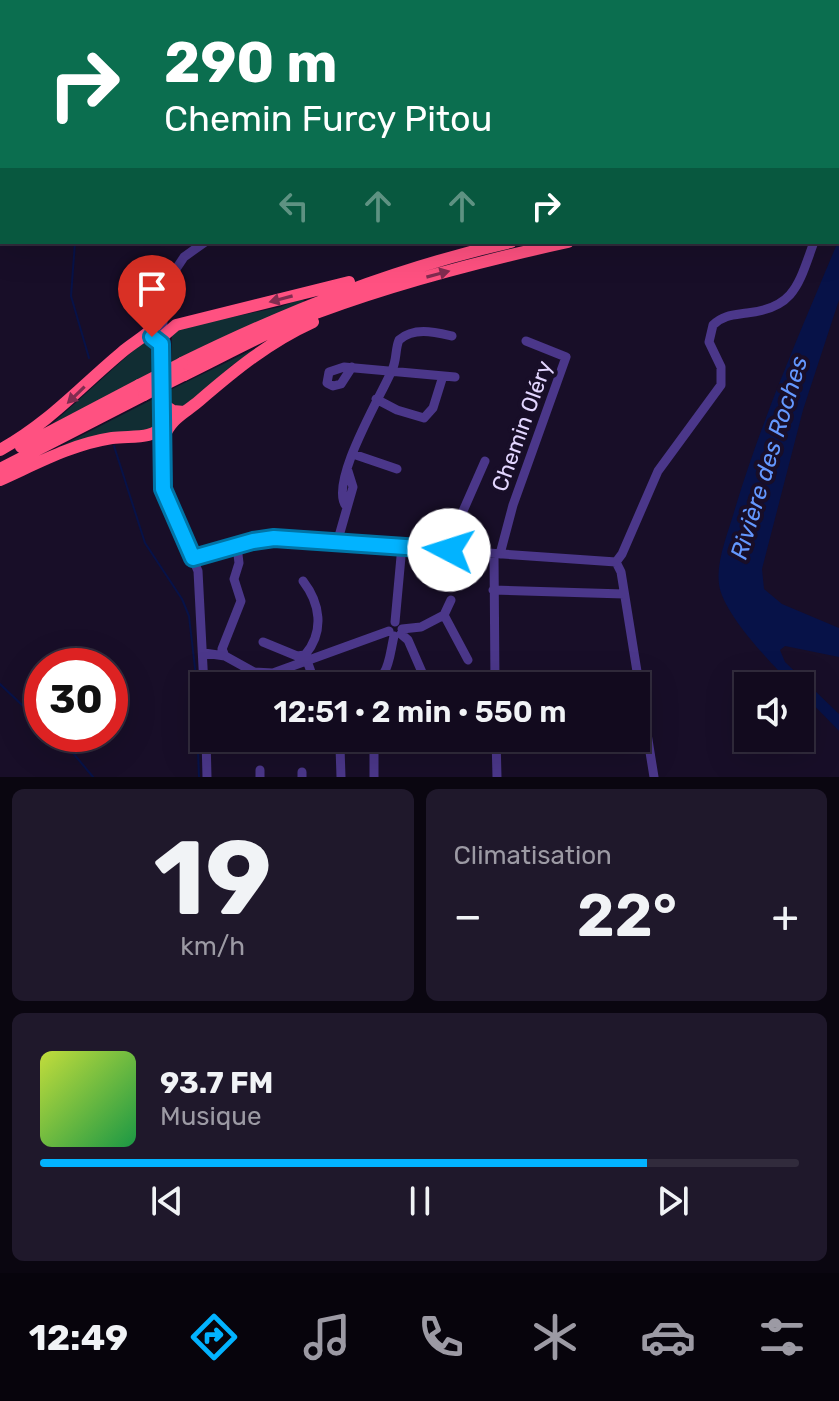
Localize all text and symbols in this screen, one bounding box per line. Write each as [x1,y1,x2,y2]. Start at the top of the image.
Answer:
text: 290 m [164,30,338,96]
icon: right [32,32,136,136]
text: Chemin Furcy Pitou [164,97,492,140]
icon: left [272,184,316,228]
icon: ahead [356,184,400,228]
icon: ahead [440,184,484,228]
icon: right [524,184,568,228]
pin [118,255,186,337]
icon: arrive [130,267,174,311]
one-way arrow [427,267,451,280]
one-way arrow [268,294,293,306]
water label: Rivière des Roches [725,353,813,563]
street label: Chemin Oléry [486,357,558,495]
one-way arrow [67,386,86,404]
position arrow [407,508,491,592]
speed limit sign: 30 [24,648,128,752]
map controls [734,672,814,752]
button: sound [734,672,814,752]
text: 12:51 · 2 min · 550 m [273,694,567,730]
text: 19 [154,817,272,940]
text: Climatisation [454,840,612,871]
text: 22° [577,880,677,951]
text: − [454,890,482,942]
text: + [772,890,799,942]
text: km/h [180,931,245,962]
text: 93.7 FM [160,1065,273,1101]
text: Musique [160,1101,262,1132]
icon: previous [145,1179,189,1223]
icon: pause [398,1179,442,1223]
icon: next [651,1179,695,1223]
icon: directions [186,1309,242,1365]
icon: music [299,1309,355,1365]
icon: phone [413,1309,469,1365]
icon: climate [527,1309,583,1365]
icon: car [640,1309,696,1365]
icon: filters [754,1309,810,1365]
text: 12:49 [29,1316,128,1359]

